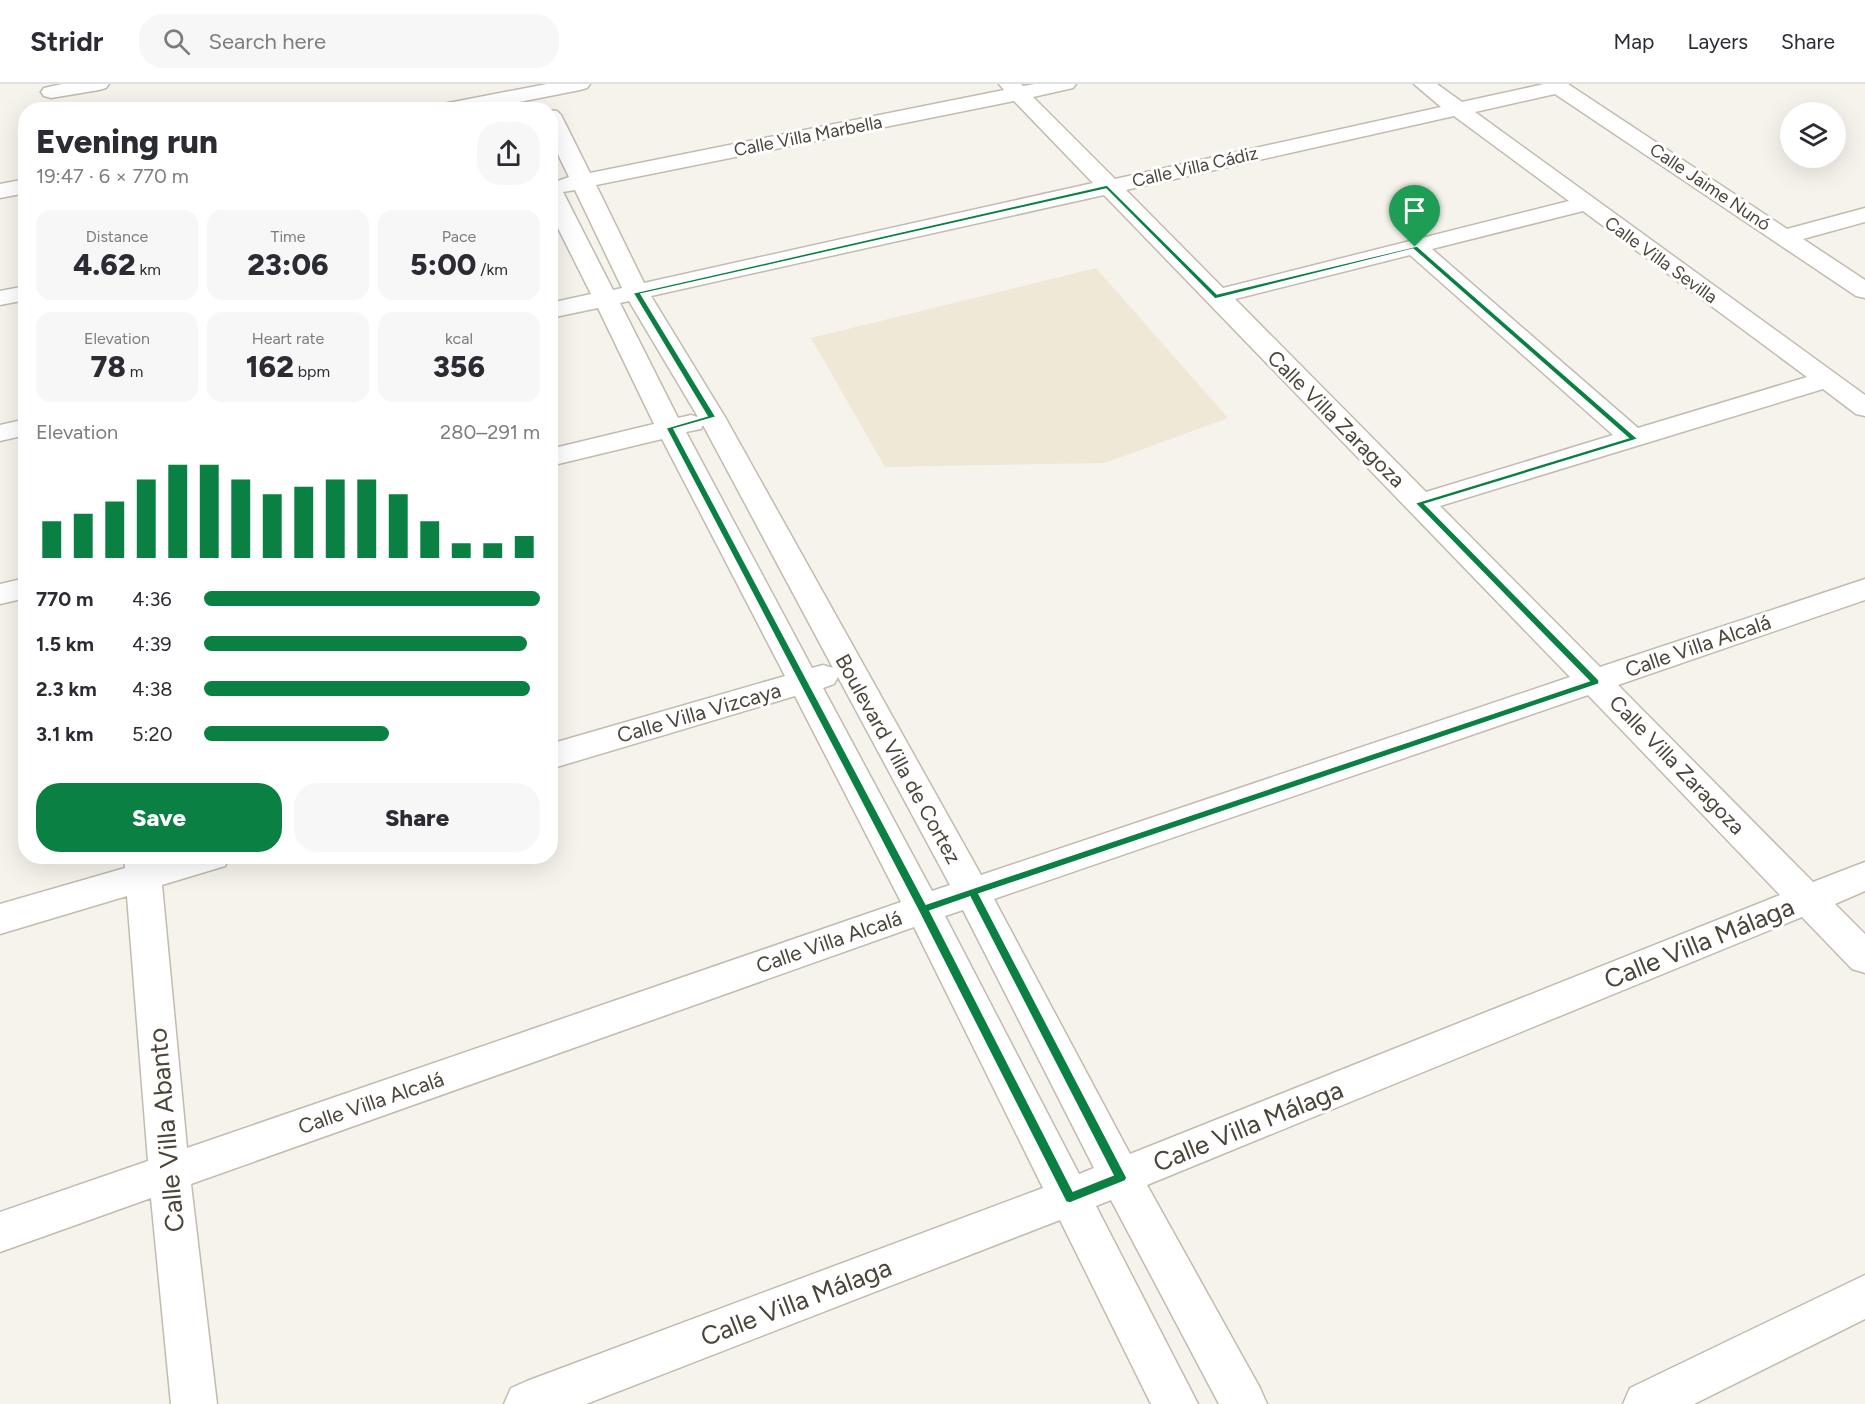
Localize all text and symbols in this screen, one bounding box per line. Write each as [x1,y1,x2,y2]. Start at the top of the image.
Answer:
search box [139,14,559,68]
text: Stridr [30,24,103,58]
icon: search [160,25,193,58]
text: Search here [208,28,326,55]
text: Map [1614,29,1654,54]
text: Layers [1687,29,1748,54]
text: Share [1781,29,1835,54]
map controls [1780,102,1846,168]
button: layers [1780,102,1846,168]
street label: Calle Villa Marbella [732,111,884,161]
text: Evening run [36,122,218,161]
button: share [477,122,540,185]
street label: Calle Jaime Nunó [1645,138,1775,236]
street label: Calle Villa Cádiz [1130,142,1260,192]
text: 19:47 · 6 × 770 m [36,164,189,188]
pin [1389,185,1440,247]
icon: arrive [1398,194,1431,227]
street label: Calle Villa Sevilla [1600,212,1722,308]
text: Distance [86,227,148,246]
text: Time [271,227,305,246]
text: Pace [442,227,476,246]
text: 4.62 [73,246,136,283]
text: 23:06 [247,246,329,283]
text: 5:00 [410,246,476,283]
text: km [136,260,161,279]
text: /km [476,260,508,279]
text: Elevation [84,329,150,348]
text: Heart rate [252,329,324,348]
text: kcal [445,329,473,348]
street label: Calle Villa Zaragoza [1263,345,1410,492]
text: 78 [91,348,126,385]
text: 162 [246,348,294,385]
text: 356 [433,348,485,385]
text: m [126,362,143,381]
text: bpm [294,362,330,381]
text: Elevation [36,420,118,444]
text: 280–291 m [440,420,540,444]
text: 770 m [36,587,93,611]
text: 4:36 [132,587,172,611]
street label: Calle Villa Alcalá [1622,609,1774,682]
text: 1.5 km [36,632,94,656]
text: 4:39 [132,632,172,656]
street label: Boulevard Villa de Cortez [830,649,967,868]
text: 2.3 km [36,677,97,701]
text: 4:38 [132,677,173,701]
street label: Calle Villa Vizcaya [614,677,784,748]
street label: Calle Villa Zaragoza [1605,690,1750,839]
text: 3.1 km [36,722,93,746]
text: 5:20 [132,722,173,746]
button: Save [36,783,282,852]
button: Share [294,783,540,852]
street label: Calle Villa Málaga [1599,890,1799,996]
street label: Calle Villa Alcalá [753,905,905,978]
street label: Calle Villa Abanto [141,1027,191,1233]
street label: Calle Villa Alcalá [295,1066,447,1139]
street label: Calle Villa Málaga [1148,1073,1348,1179]
street label: Calle Villa Málaga [696,1251,896,1353]

